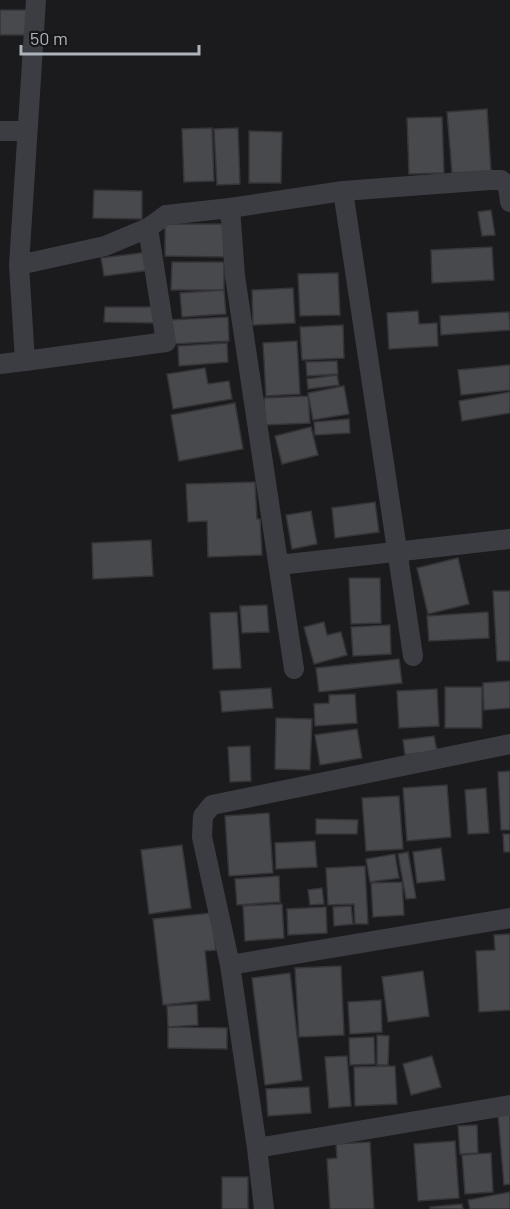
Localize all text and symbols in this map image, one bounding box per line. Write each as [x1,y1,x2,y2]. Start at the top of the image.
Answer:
scale bar [21,18,200,56]
text: 50 m [30,27,68,49]

